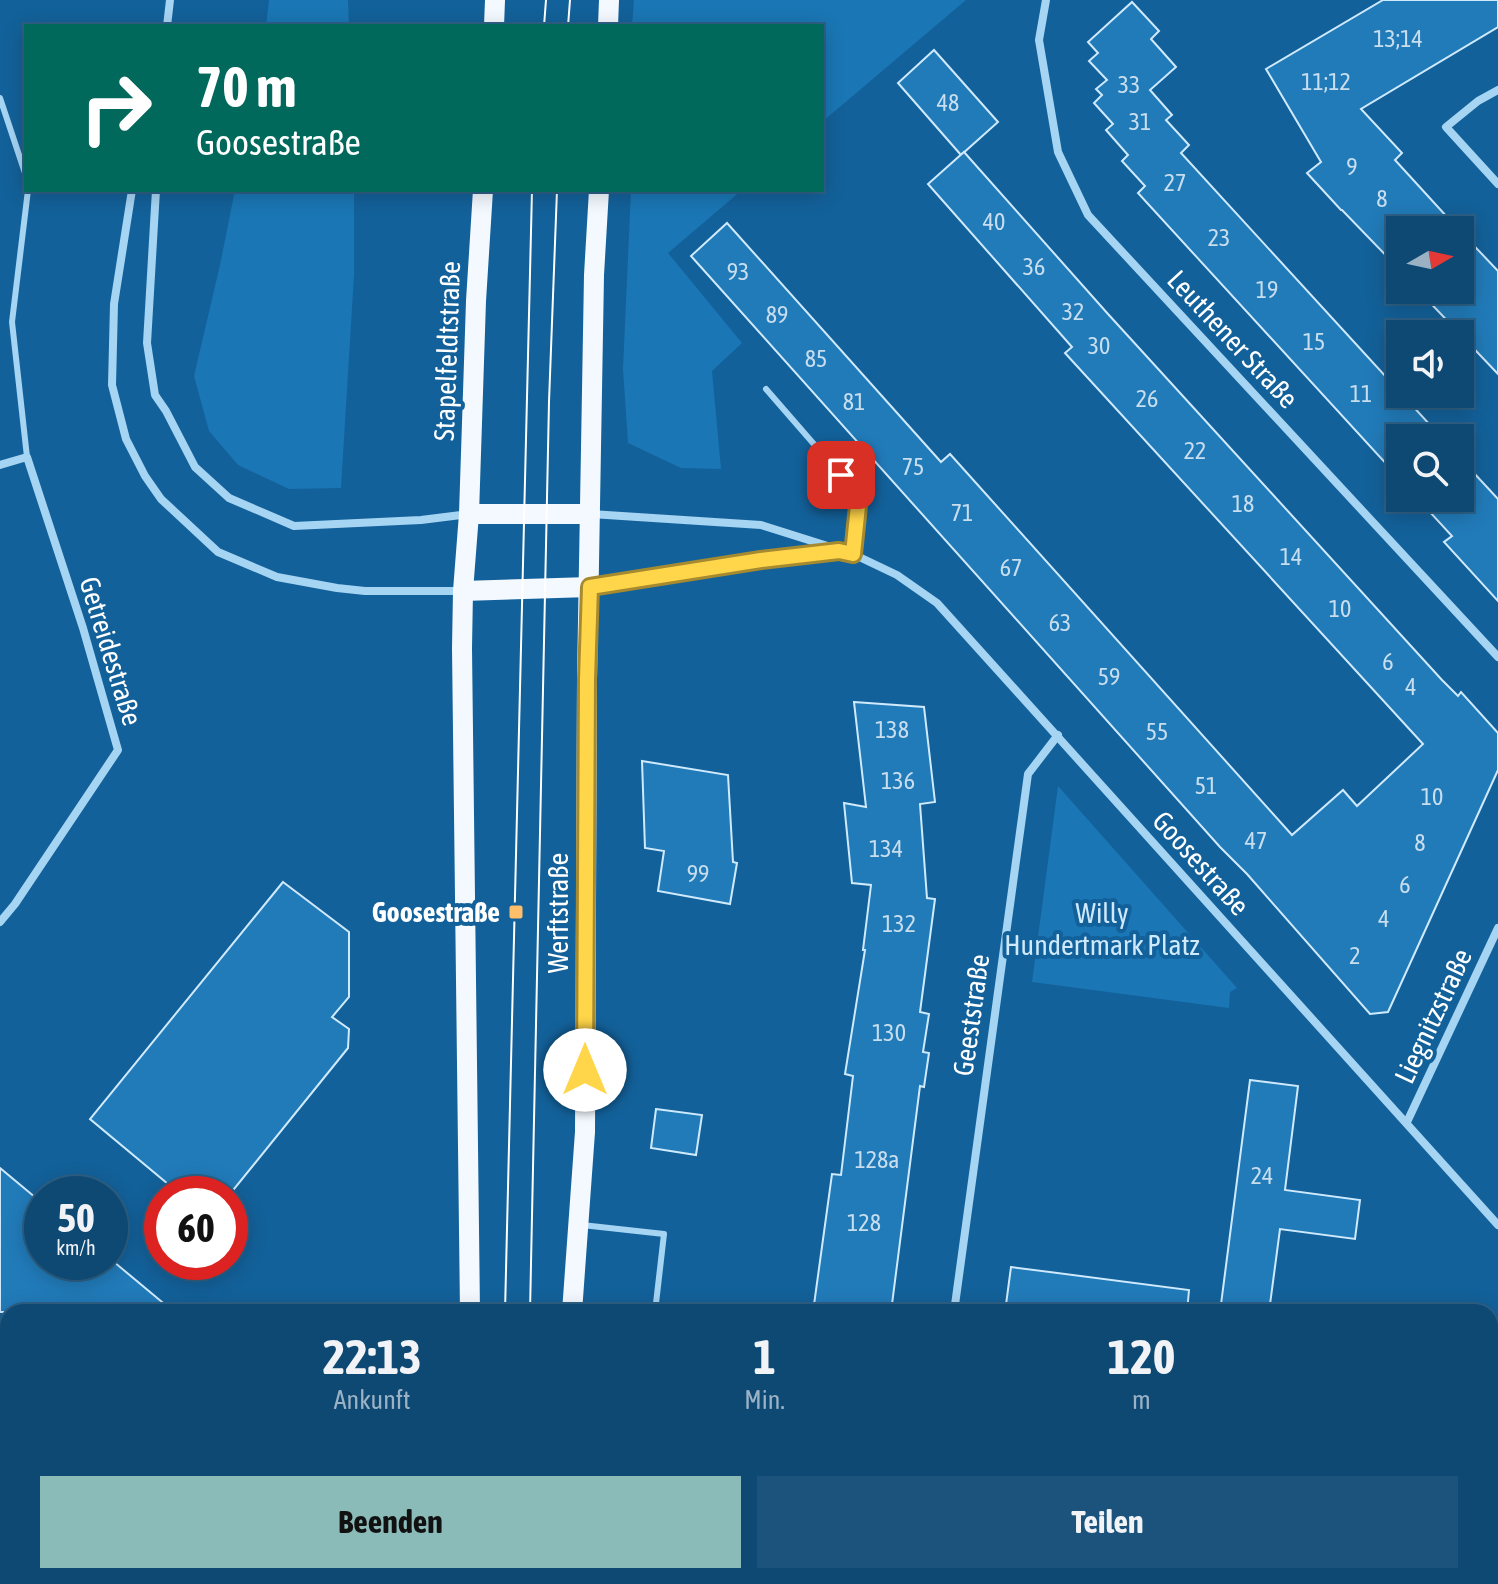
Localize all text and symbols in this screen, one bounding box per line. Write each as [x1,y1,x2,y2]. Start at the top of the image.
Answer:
house number: 13;14 [1373,25,1423,52]
text: 70 m [196,55,297,119]
icon: right [64,56,168,160]
house number: 11;12 [1301,68,1351,95]
house number: 33 [1118,71,1140,98]
house number: 48 [937,89,959,116]
house number: 31 [1129,108,1151,135]
text: Goosestraße [196,121,361,163]
house number: 9 [1346,153,1358,180]
house number: 27 [1164,169,1186,196]
house number: 8 [1376,185,1388,212]
house number: 40 [983,208,1005,235]
north arrow [1386,216,1474,304]
map controls [1386,216,1474,512]
house number: 23 [1208,224,1230,251]
house number: 36 [1023,253,1045,280]
house number: 93 [727,258,749,285]
street label: Stapelfeldtstraße [428,261,466,441]
street label: Leuthener Straße [1161,264,1305,414]
house number: 19 [1256,276,1278,303]
house number: 32 [1062,298,1084,325]
house number: 89 [766,301,788,328]
button: sound [1386,320,1474,408]
house number: 15 [1303,328,1325,355]
house number: 30 [1088,332,1110,359]
house number: 85 [805,345,827,372]
house number: 11 [1350,380,1372,407]
house number: 26 [1136,385,1158,412]
house number: 81 [843,388,865,415]
button: search [1386,424,1474,512]
house number: 22 [1184,437,1206,464]
pin [807,441,875,509]
icon: arrive [819,453,863,497]
house number: 75 [902,453,924,480]
house number: 18 [1232,490,1254,517]
house number: 71 [951,499,973,526]
house number: 14 [1280,543,1302,570]
house number: 67 [1000,554,1022,581]
street label: Getreidestraße [73,573,149,729]
house number: 10 [1329,595,1351,622]
house number: 63 [1049,609,1071,636]
house number: 6 [1382,648,1394,675]
house number: 59 [1098,663,1120,690]
house number: 4 [1405,673,1417,700]
house number: 138 [875,716,909,743]
house number: 55 [1146,718,1168,745]
house number: 136 [881,767,915,794]
house number: 51 [1195,772,1217,799]
house number: 10 [1421,783,1443,810]
street label: Goosestraße [1146,805,1256,921]
house number: 47 [1245,827,1267,854]
house number: 8 [1414,829,1426,856]
house number: 134 [869,835,903,862]
street label: Werftstraße [542,853,574,973]
house number: 99 [687,860,709,887]
house number: 6 [1399,871,1411,898]
place label: Goosestraße [372,896,500,928]
park label: Willy Hundertmark Platz [1004,897,1200,961]
marker: Goosestraße [507,903,525,921]
house number: 4 [1378,905,1390,932]
house number: 132 [882,910,916,937]
house number: 2 [1349,942,1361,969]
street label: Liegnitzstraße [1388,944,1478,1088]
street label: Geeststraße [947,952,995,1078]
house number: 130 [872,1019,906,1046]
position arrow [543,1028,627,1112]
house number: 128a [855,1146,900,1173]
house number: 24 [1251,1162,1273,1189]
speed limit sign: 60 [144,1176,248,1280]
text: 50 [57,1195,95,1240]
house number: 128 [847,1209,881,1236]
text: km/h [56,1236,96,1259]
text: 22:13 [323,1329,422,1384]
text: 1 [753,1329,776,1384]
text: 120 [1108,1329,1175,1384]
text: Ankunft [334,1385,410,1415]
text: Min. [744,1385,785,1415]
text: m [1132,1385,1151,1415]
button: Beenden [40,1476,741,1568]
button: Teilen [757,1476,1458,1568]

